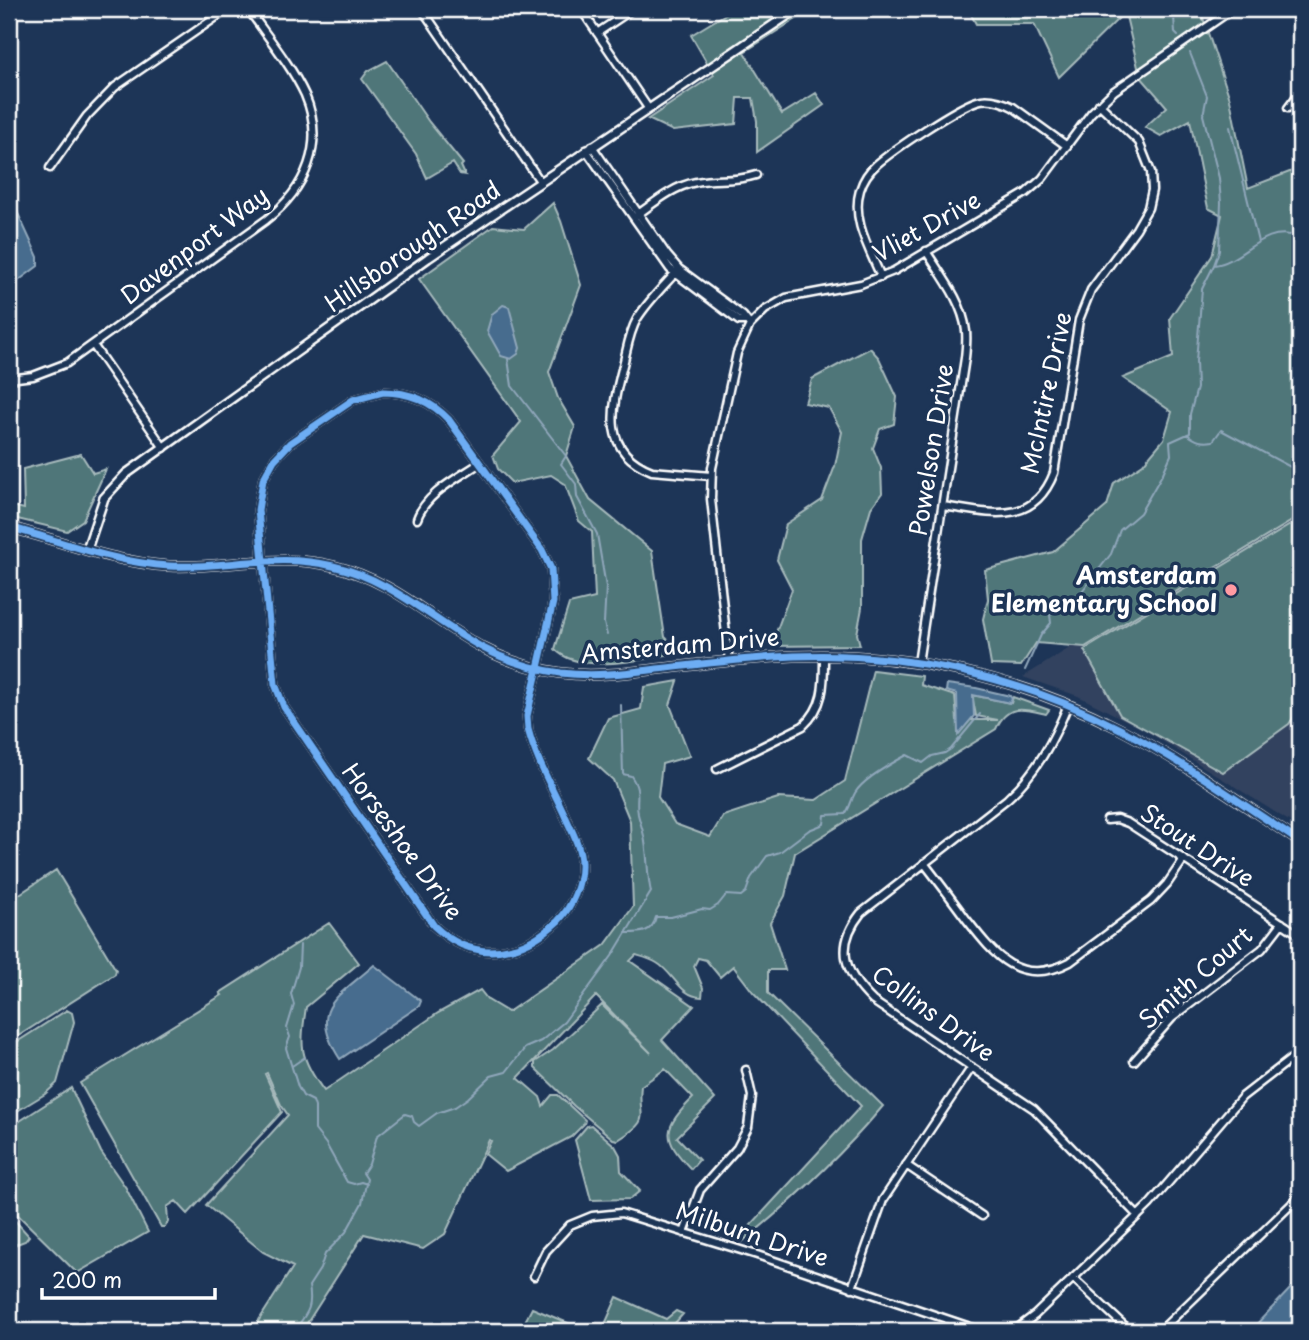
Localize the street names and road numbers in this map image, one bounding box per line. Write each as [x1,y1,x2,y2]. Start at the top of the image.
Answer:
street label: Hillsborough Road [316,171,507,320]
street label: Davenport Way [112,177,275,312]
street label: Vliet Drive [865,181,987,270]
street label: McIntire Drive [1010,308,1080,477]
street label: Powelson Drive [899,361,961,538]
street label: Amsterdam Drive [579,617,781,671]
street label: Horseshoe Drive [334,755,473,927]
street label: Stout Drive [1134,794,1262,895]
street label: Smith Court [1130,917,1260,1036]
street label: Collins Drive [865,955,1003,1069]
street label: Milburn Drive [671,1191,834,1275]

